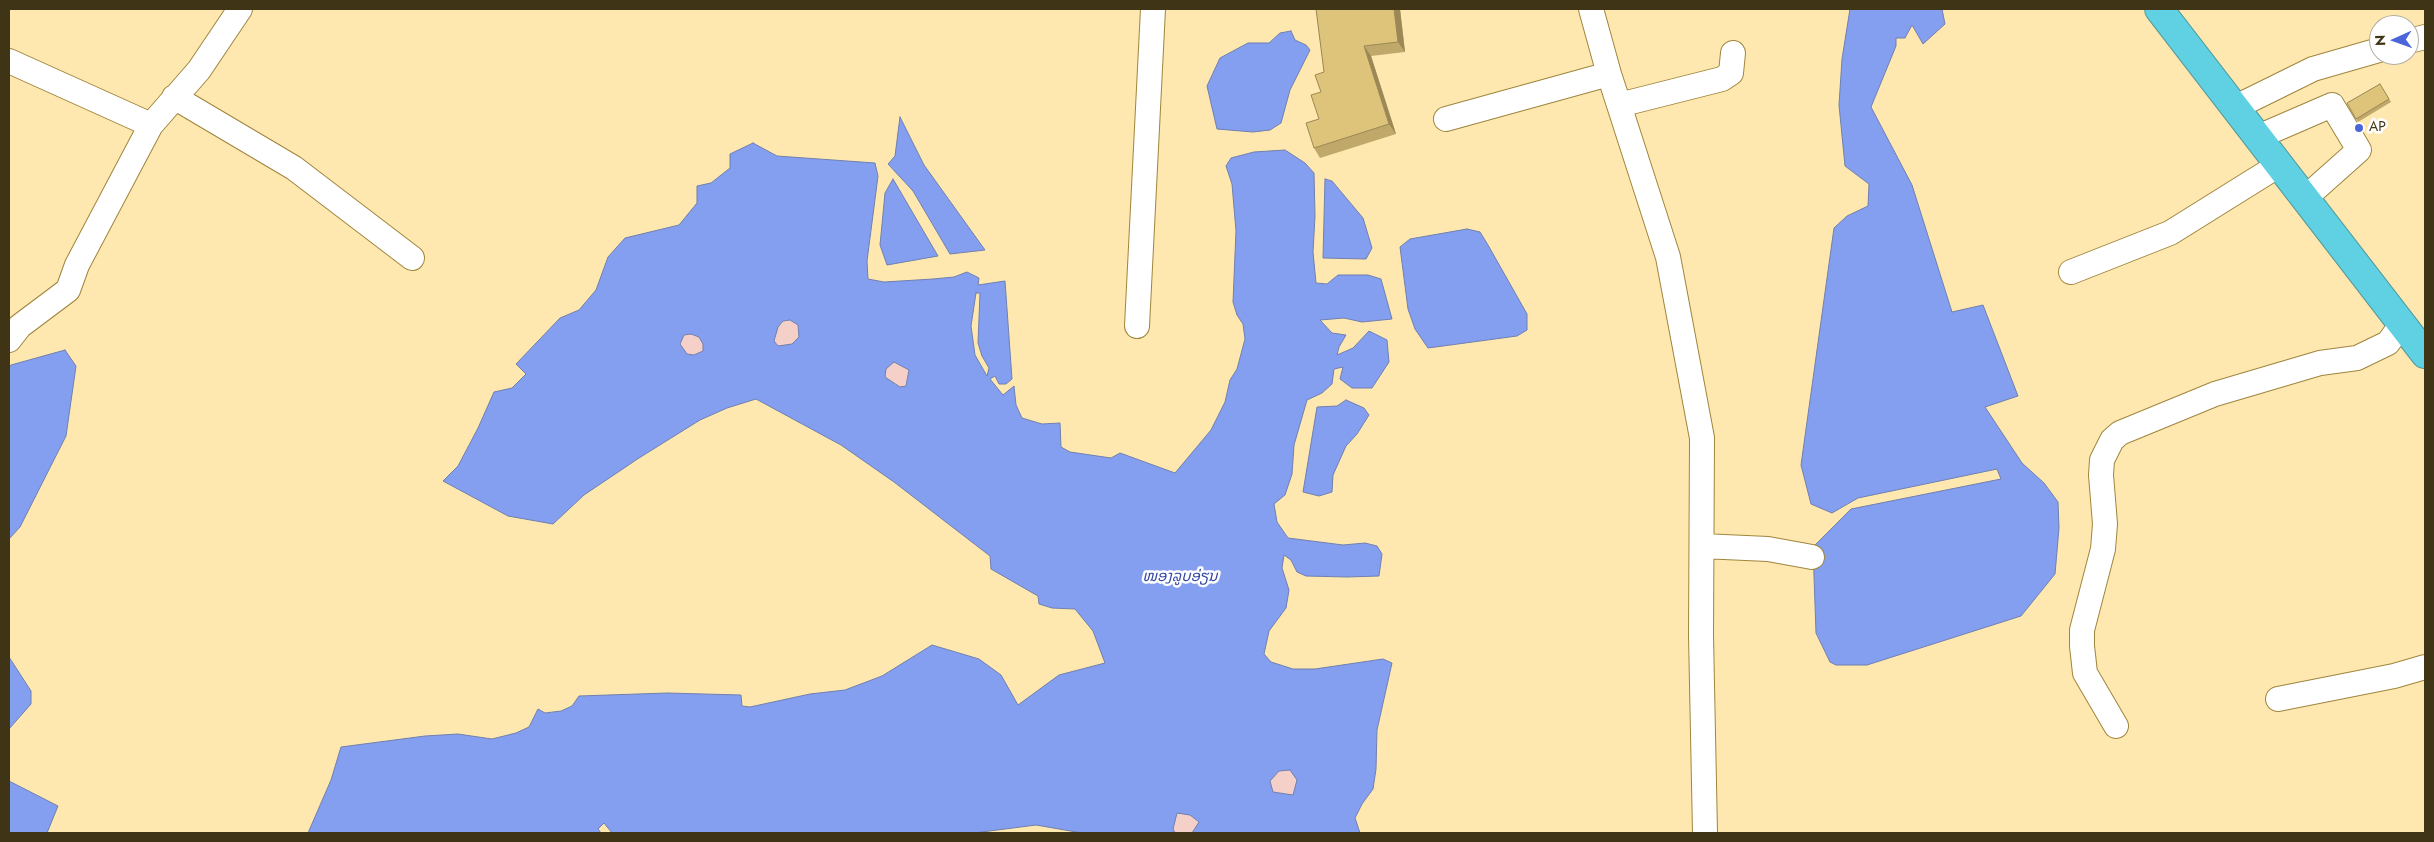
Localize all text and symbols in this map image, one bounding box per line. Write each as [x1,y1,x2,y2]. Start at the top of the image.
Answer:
north arrow [2369,15,2419,65]
text: N [2370,35,2390,46]
place label: AP [2369,120,2386,136]
marker: AP [2353,122,2365,134]
water label: ໜອງລູບອ່ຽນ [1142,568,1218,586]

